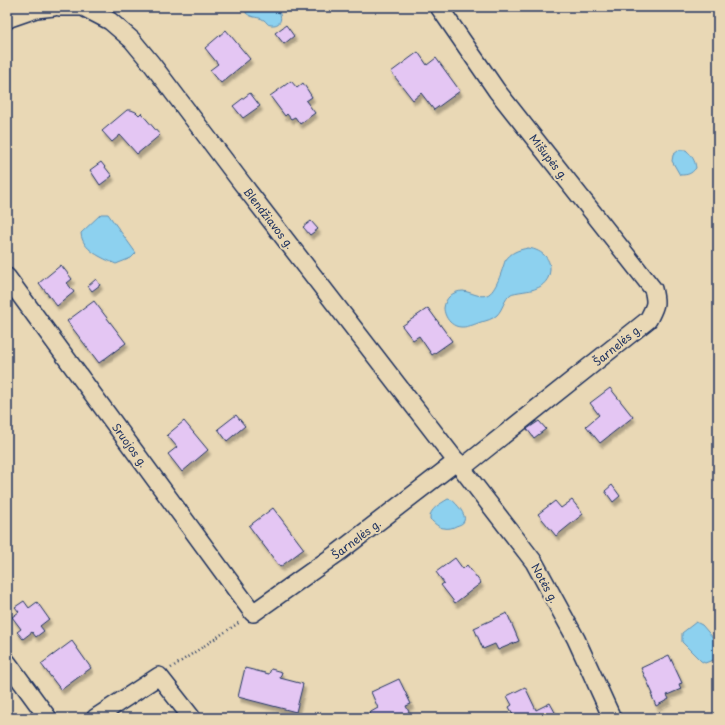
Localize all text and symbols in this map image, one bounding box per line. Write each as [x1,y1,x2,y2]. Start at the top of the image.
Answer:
street label: Mišupės g. [526,130,573,184]
street label: Blendžiavos g. [240,184,298,252]
street label: Šarnelės g. [589,320,645,370]
street label: Sruojos g. [108,419,152,471]
street label: Šarnelės g. [328,515,384,563]
street label: Notės g. [527,560,563,606]

